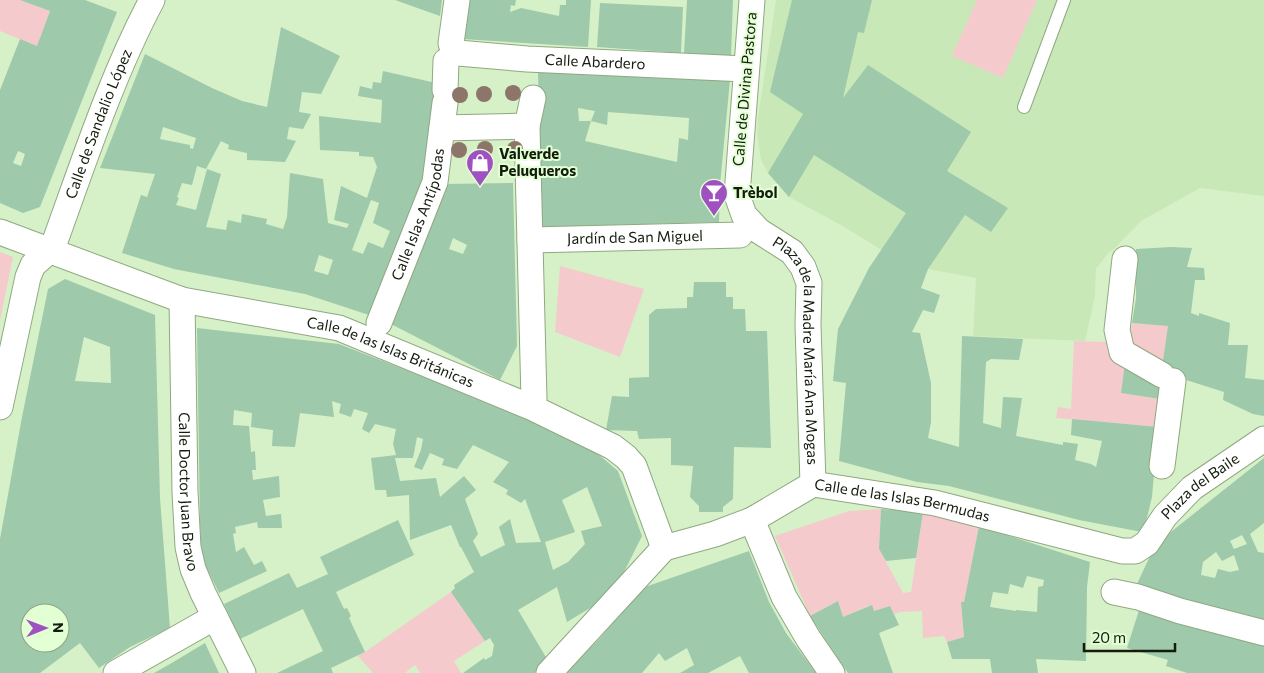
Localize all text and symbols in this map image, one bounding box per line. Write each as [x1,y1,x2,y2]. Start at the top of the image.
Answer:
street label: Calle de Divina Pastora [728,11,760,167]
street label: Calle de Sandalio López [61,46,135,201]
street label: Calle Abardero [544,50,646,72]
place label: Valverde Peluqueros [499,144,576,179]
street label: Calle Islas Antípodas [387,147,447,283]
shop icon: Valverde Peluqueros [465,148,495,187]
bar icon: Trèbol [699,178,729,217]
place label: Trèbol [733,183,778,201]
street label: Jardín de San Miguel [567,226,703,247]
street label: Plaza de la Madre María Ana Mogas [770,232,822,465]
street label: Calle de las Islas Británicas [305,312,477,391]
street label: Calle Doctor Juan Bravo [176,412,203,573]
street label: Plaza del Baile [1157,449,1242,523]
street label: Calle de las Islas Bermudas [813,474,992,525]
north arrow [20,603,70,653]
scale bar [1084,620,1175,652]
text: N [50,622,67,633]
text: 20 m [1092,628,1126,646]

